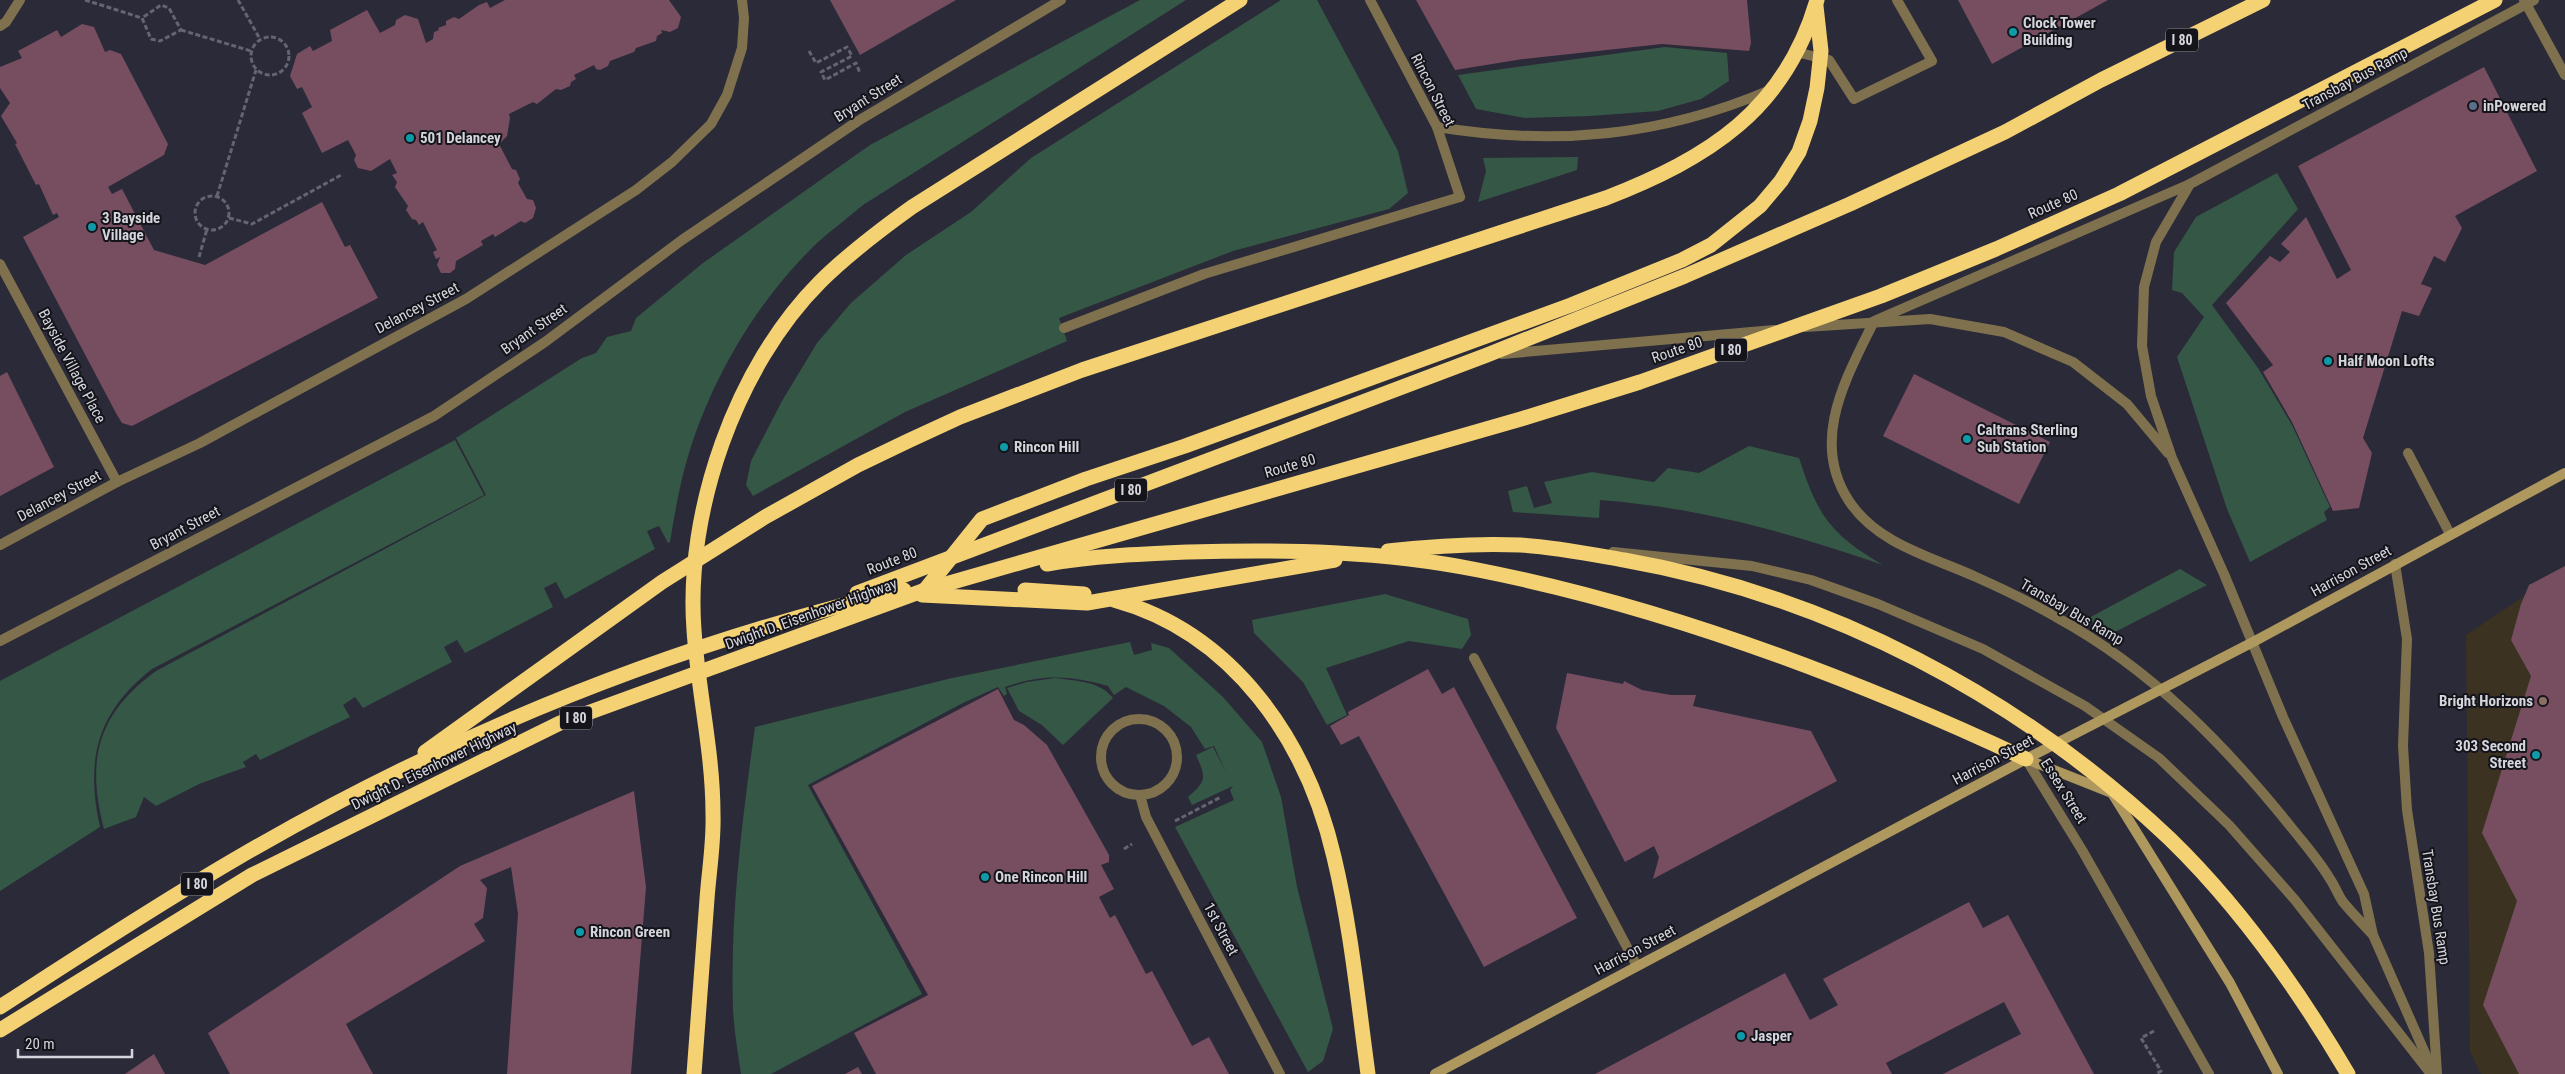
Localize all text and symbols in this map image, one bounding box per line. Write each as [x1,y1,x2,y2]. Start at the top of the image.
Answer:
place label: Clock Tower Building [2023,14,2096,49]
marker: Clock Tower Building [2007,26,2019,38]
road number: I 80 [2166,28,2198,52]
street label: Transbay Bus Ramp [2299,44,2411,114]
street label: Rincon Street [1407,51,1459,129]
street label: Bryant Street [831,70,905,126]
place label: inPowered [2483,97,2546,115]
marker: inPowered [2467,100,2479,112]
place label: 501 Delancey [420,129,501,147]
marker: 501 Delancey [404,132,416,144]
street label: Route 80 [2025,185,2081,223]
place label: 3 Bayside Village [102,209,160,244]
marker: 3 Bayside Village [86,221,98,233]
street label: Delancey Street [372,278,462,338]
street label: Bryant Street [497,300,571,358]
street label: Bayside Village Place [34,306,110,426]
street label: Route 80 [1649,333,1705,367]
road number: I 80 [1715,338,1747,362]
place label: Half Moon Lofts [2338,352,2435,370]
marker: Half Moon Lofts [2322,355,2334,367]
place label: Caltrans Sterling Sub Station [1977,421,2078,456]
marker: Caltrans Sterling Sub Station [1961,433,1973,445]
place label: Rincon Hill [1014,438,1079,456]
marker: Rincon Hill [998,441,1010,453]
street label: Route 80 [1262,450,1318,482]
street label: Delancey Street [14,466,104,526]
road number: I 80 [1115,478,1147,502]
street label: Bryant Street [147,502,223,554]
street label: Harrison Street [2308,541,2394,601]
street label: Route 80 [864,543,920,579]
street label: Dwight D. Eisenhower Highway [723,574,899,654]
street label: Transbay Bus Ramp [2017,575,2127,649]
place label: Bright Horizons [2439,692,2533,710]
marker: Bright Horizons [2537,695,2549,707]
road number: I 80 [560,706,592,730]
street label: Dwight D. Eisenhower Highway [348,718,520,814]
street label: Harrison Street [1949,731,2037,789]
place label: 303 Second Street [2455,737,2526,772]
marker: 303 Second Street [2530,749,2542,761]
street label: Essex Street [2037,755,2091,827]
street label: Transbay Bus Ramp [2418,848,2454,966]
place label: One Rincon Hill [995,868,1087,886]
marker: One Rincon Hill [979,871,991,883]
road number: I 80 [181,872,213,896]
street label: 1st Street [1200,899,1242,959]
street label: Harrison Street [1591,921,1679,979]
place label: Rincon Green [590,923,670,941]
marker: Rincon Green [574,926,586,938]
scale bar [18,1026,131,1058]
place label: Jasper [1751,1027,1792,1045]
marker: Jasper [1735,1030,1747,1042]
text: 20 m [25,1035,55,1053]

